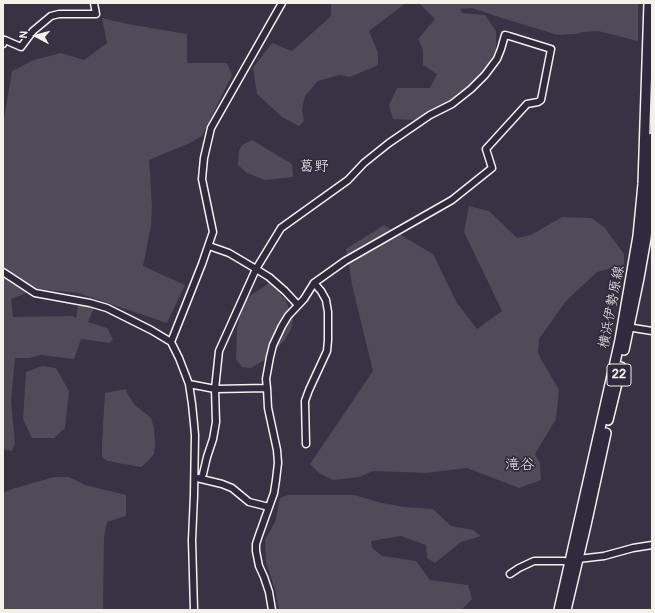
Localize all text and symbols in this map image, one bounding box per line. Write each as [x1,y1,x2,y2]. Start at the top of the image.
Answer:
north arrow [16,16,56,56]
text: N [17,30,30,39]
district label: 葛野 [299,158,329,176]
street label: 横浜伊勢原線 [596,264,628,350]
road number: 22 [607,364,631,386]
district label: 滝谷 [505,456,535,474]

